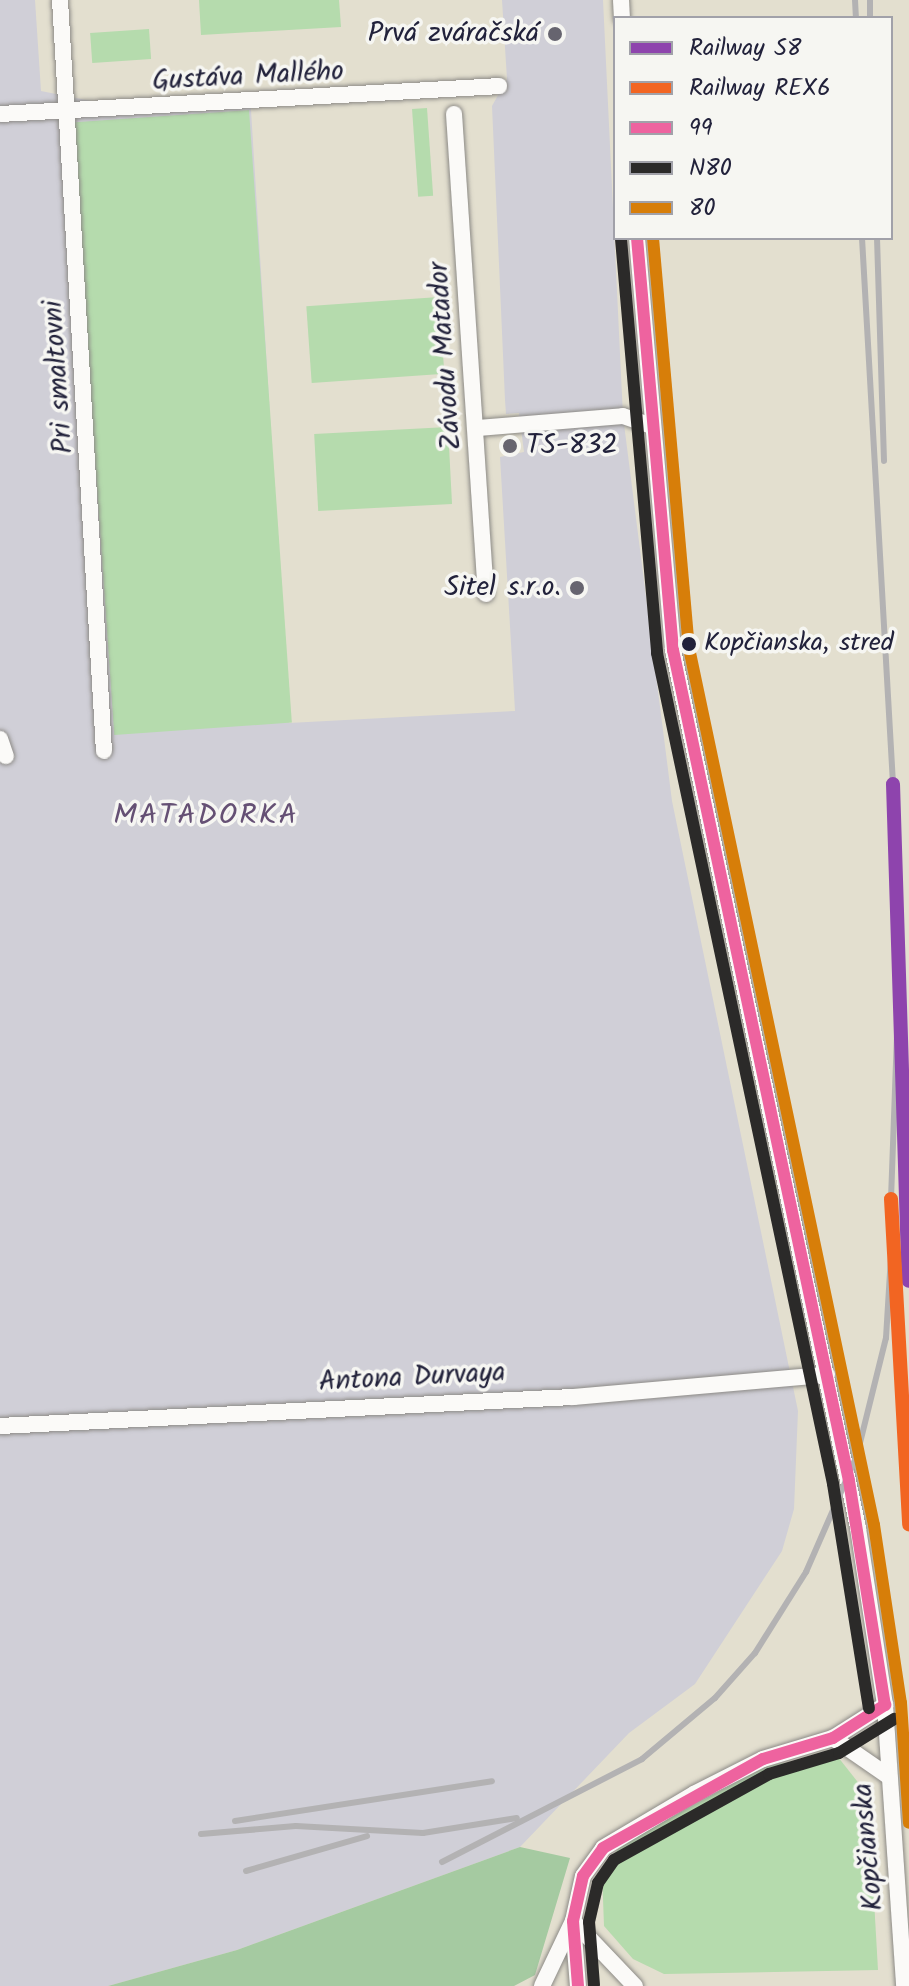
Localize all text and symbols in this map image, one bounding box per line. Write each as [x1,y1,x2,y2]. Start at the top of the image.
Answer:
legend [613,16,893,240]
place label: Prvá zváračská [368,17,539,51]
marker: Prvá zváračská [546,25,564,43]
text: Railway S8 [689,29,801,68]
street label: Gustáva Mallého [151,55,345,99]
text: Railway REX6 [689,69,831,108]
text: 99 [689,109,712,148]
text: N80 [689,149,732,188]
text: 80 [689,189,715,228]
street label: Závodu Matador [423,261,469,451]
street label: Pri smaltovni [37,299,81,455]
place label: TS-832 [526,429,618,463]
marker: TS-832 [501,437,519,455]
place label: Sitel s.r.o. [444,571,561,605]
marker: Sitel s.r.o. [568,579,586,597]
place label: Kopčianska, stred [704,628,894,660]
marker: Kopčianska, stred [681,636,697,652]
district label: MATADORKA [113,798,299,834]
street label: Antona Durvaya [318,1356,506,1400]
street label: Kopčianska [847,1782,891,1912]

